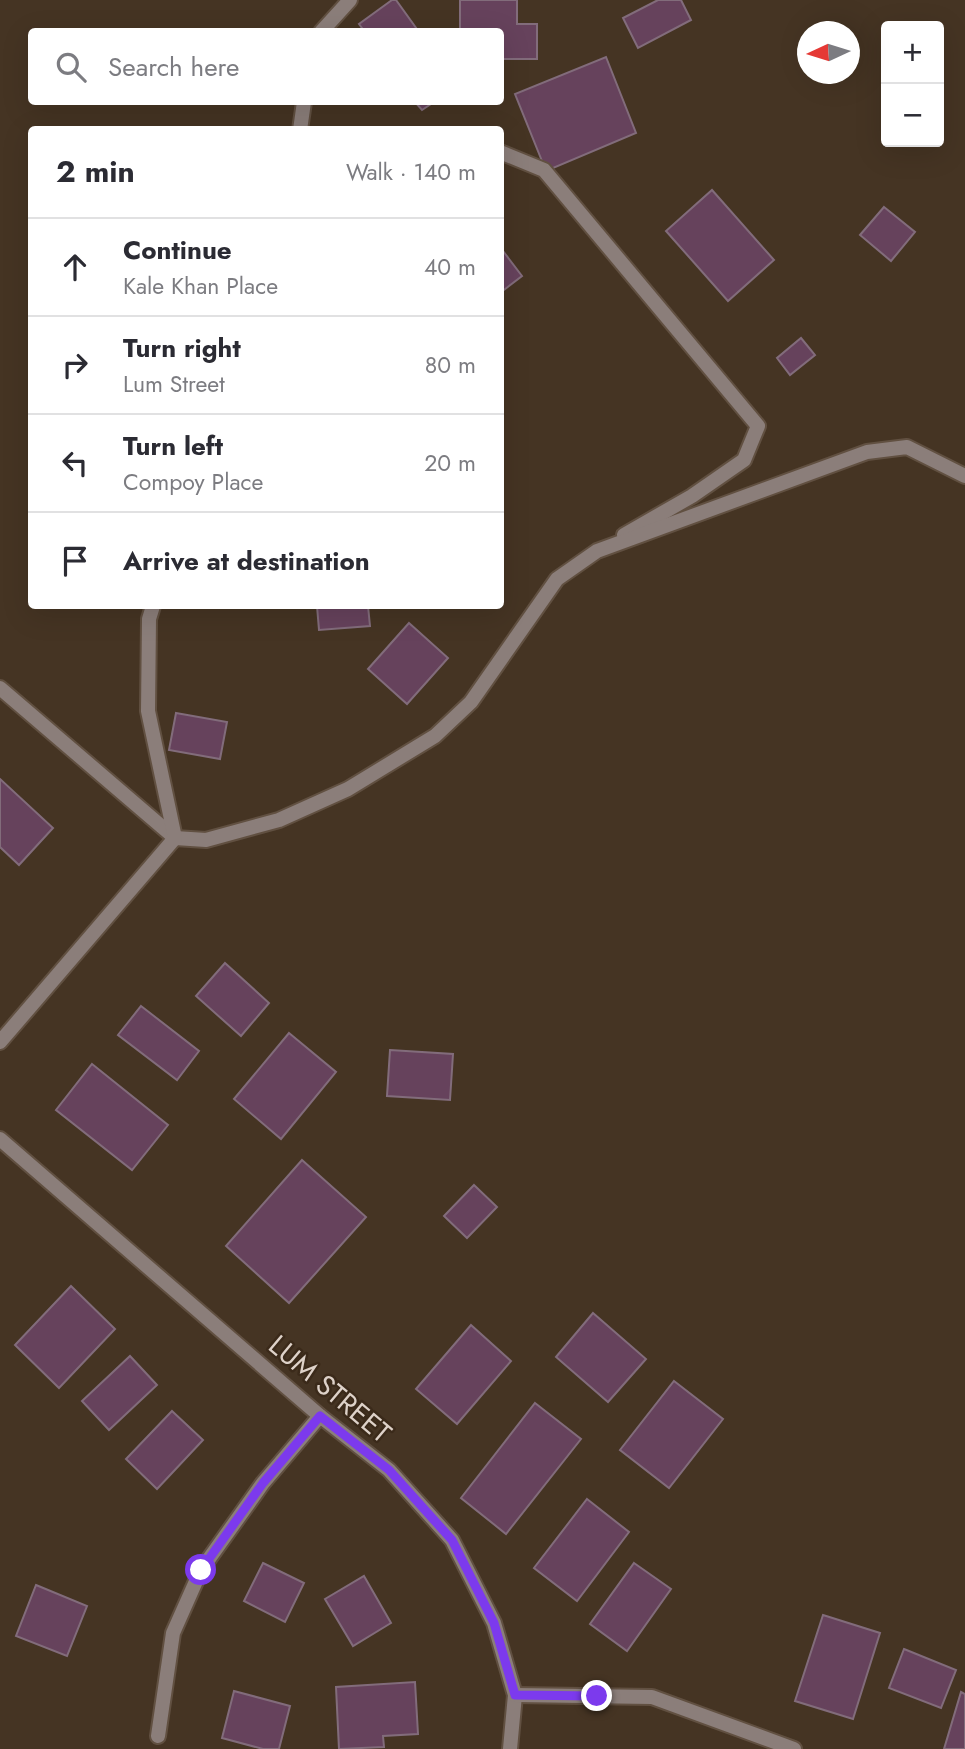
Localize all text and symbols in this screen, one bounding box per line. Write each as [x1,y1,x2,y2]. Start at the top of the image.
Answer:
north arrow [797,21,860,84]
map controls [881,21,944,147]
button: + [881,21,944,84]
search box [28,28,504,105]
icon: search [52,48,90,86]
text: Search here [108,48,240,86]
button: − [881,84,944,147]
text: 2 min [56,150,135,193]
text: Walk · 140 m [346,155,476,189]
text: Continue [123,231,232,269]
icon: ahead [56,248,94,286]
text: 40 m [424,250,476,284]
text: Kale Khan Place [123,269,278,303]
text: Turn right [123,329,241,367]
icon: right [56,346,94,384]
text: 80 m [425,348,476,382]
text: Lum Street [123,367,225,401]
text: Turn left [123,427,223,465]
icon: left [56,444,94,482]
text: 20 m [424,446,476,480]
text: Compoy Place [123,465,263,499]
icon: arrive [56,542,94,580]
text: Arrive at destination [123,542,370,580]
street label: LUM STREET [260,1325,400,1453]
route start [185,1554,216,1585]
route end [581,1680,612,1711]

